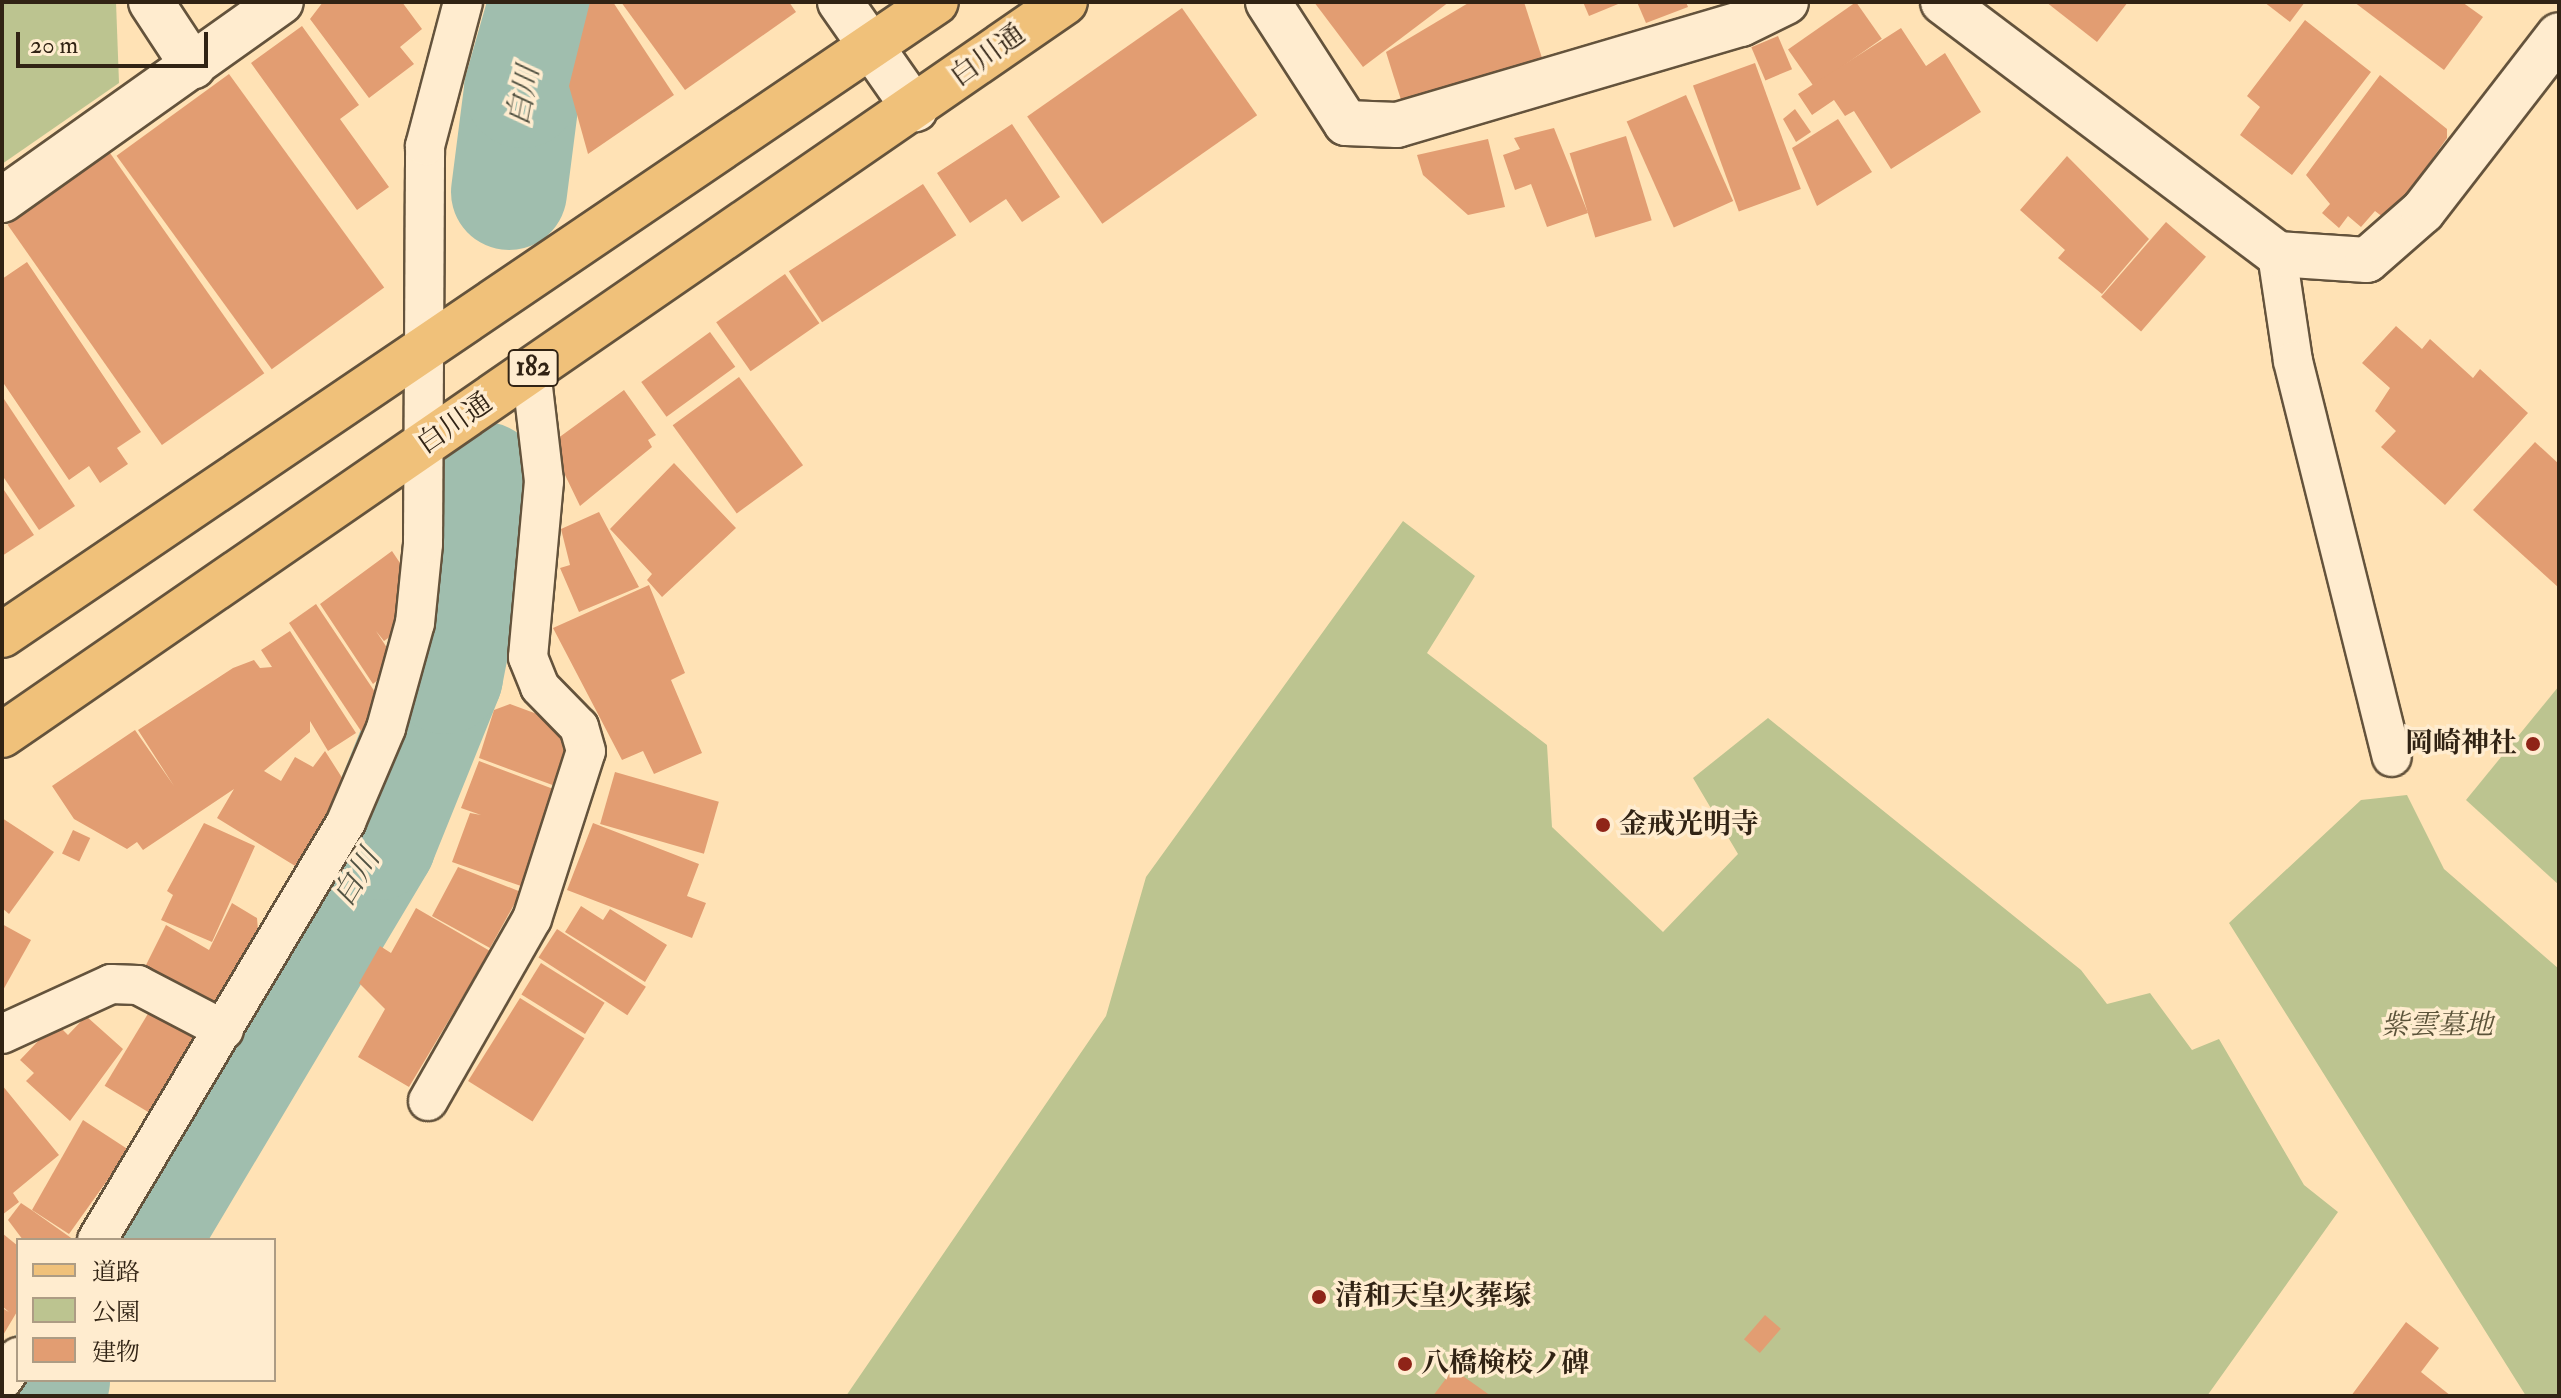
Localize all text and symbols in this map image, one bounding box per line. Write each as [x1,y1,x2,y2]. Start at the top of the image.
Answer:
scale bar [20,16,212,66]
street label: 白川通 [944,18,1032,94]
text: 20 m [30,30,78,61]
water label: 白川 [501,63,547,129]
road number: 182 [507,346,559,390]
street label: 白川通 [411,386,499,462]
place label: 岡崎神社 [2405,727,2517,761]
marker: 岡崎神社 [2524,735,2542,753]
place label: 金戒光明寺 [1619,808,1759,842]
marker: 金戒光明寺 [1594,816,1612,834]
water label: 白川 [326,843,388,913]
park label: 紫雲墓地 [2381,1009,2493,1043]
legend [16,1238,276,1382]
text: 道路 [92,1257,140,1288]
place label: 清和天皇火葬塚 [1335,1280,1531,1314]
marker: 清和天皇火葬塚 [1310,1288,1328,1306]
text: 公園 [92,1297,140,1328]
text: 建物 [92,1337,140,1368]
place label: 八橋検校ノ碑 [1421,1347,1589,1381]
marker: 八橋検校ノ碑 [1396,1355,1414,1373]

